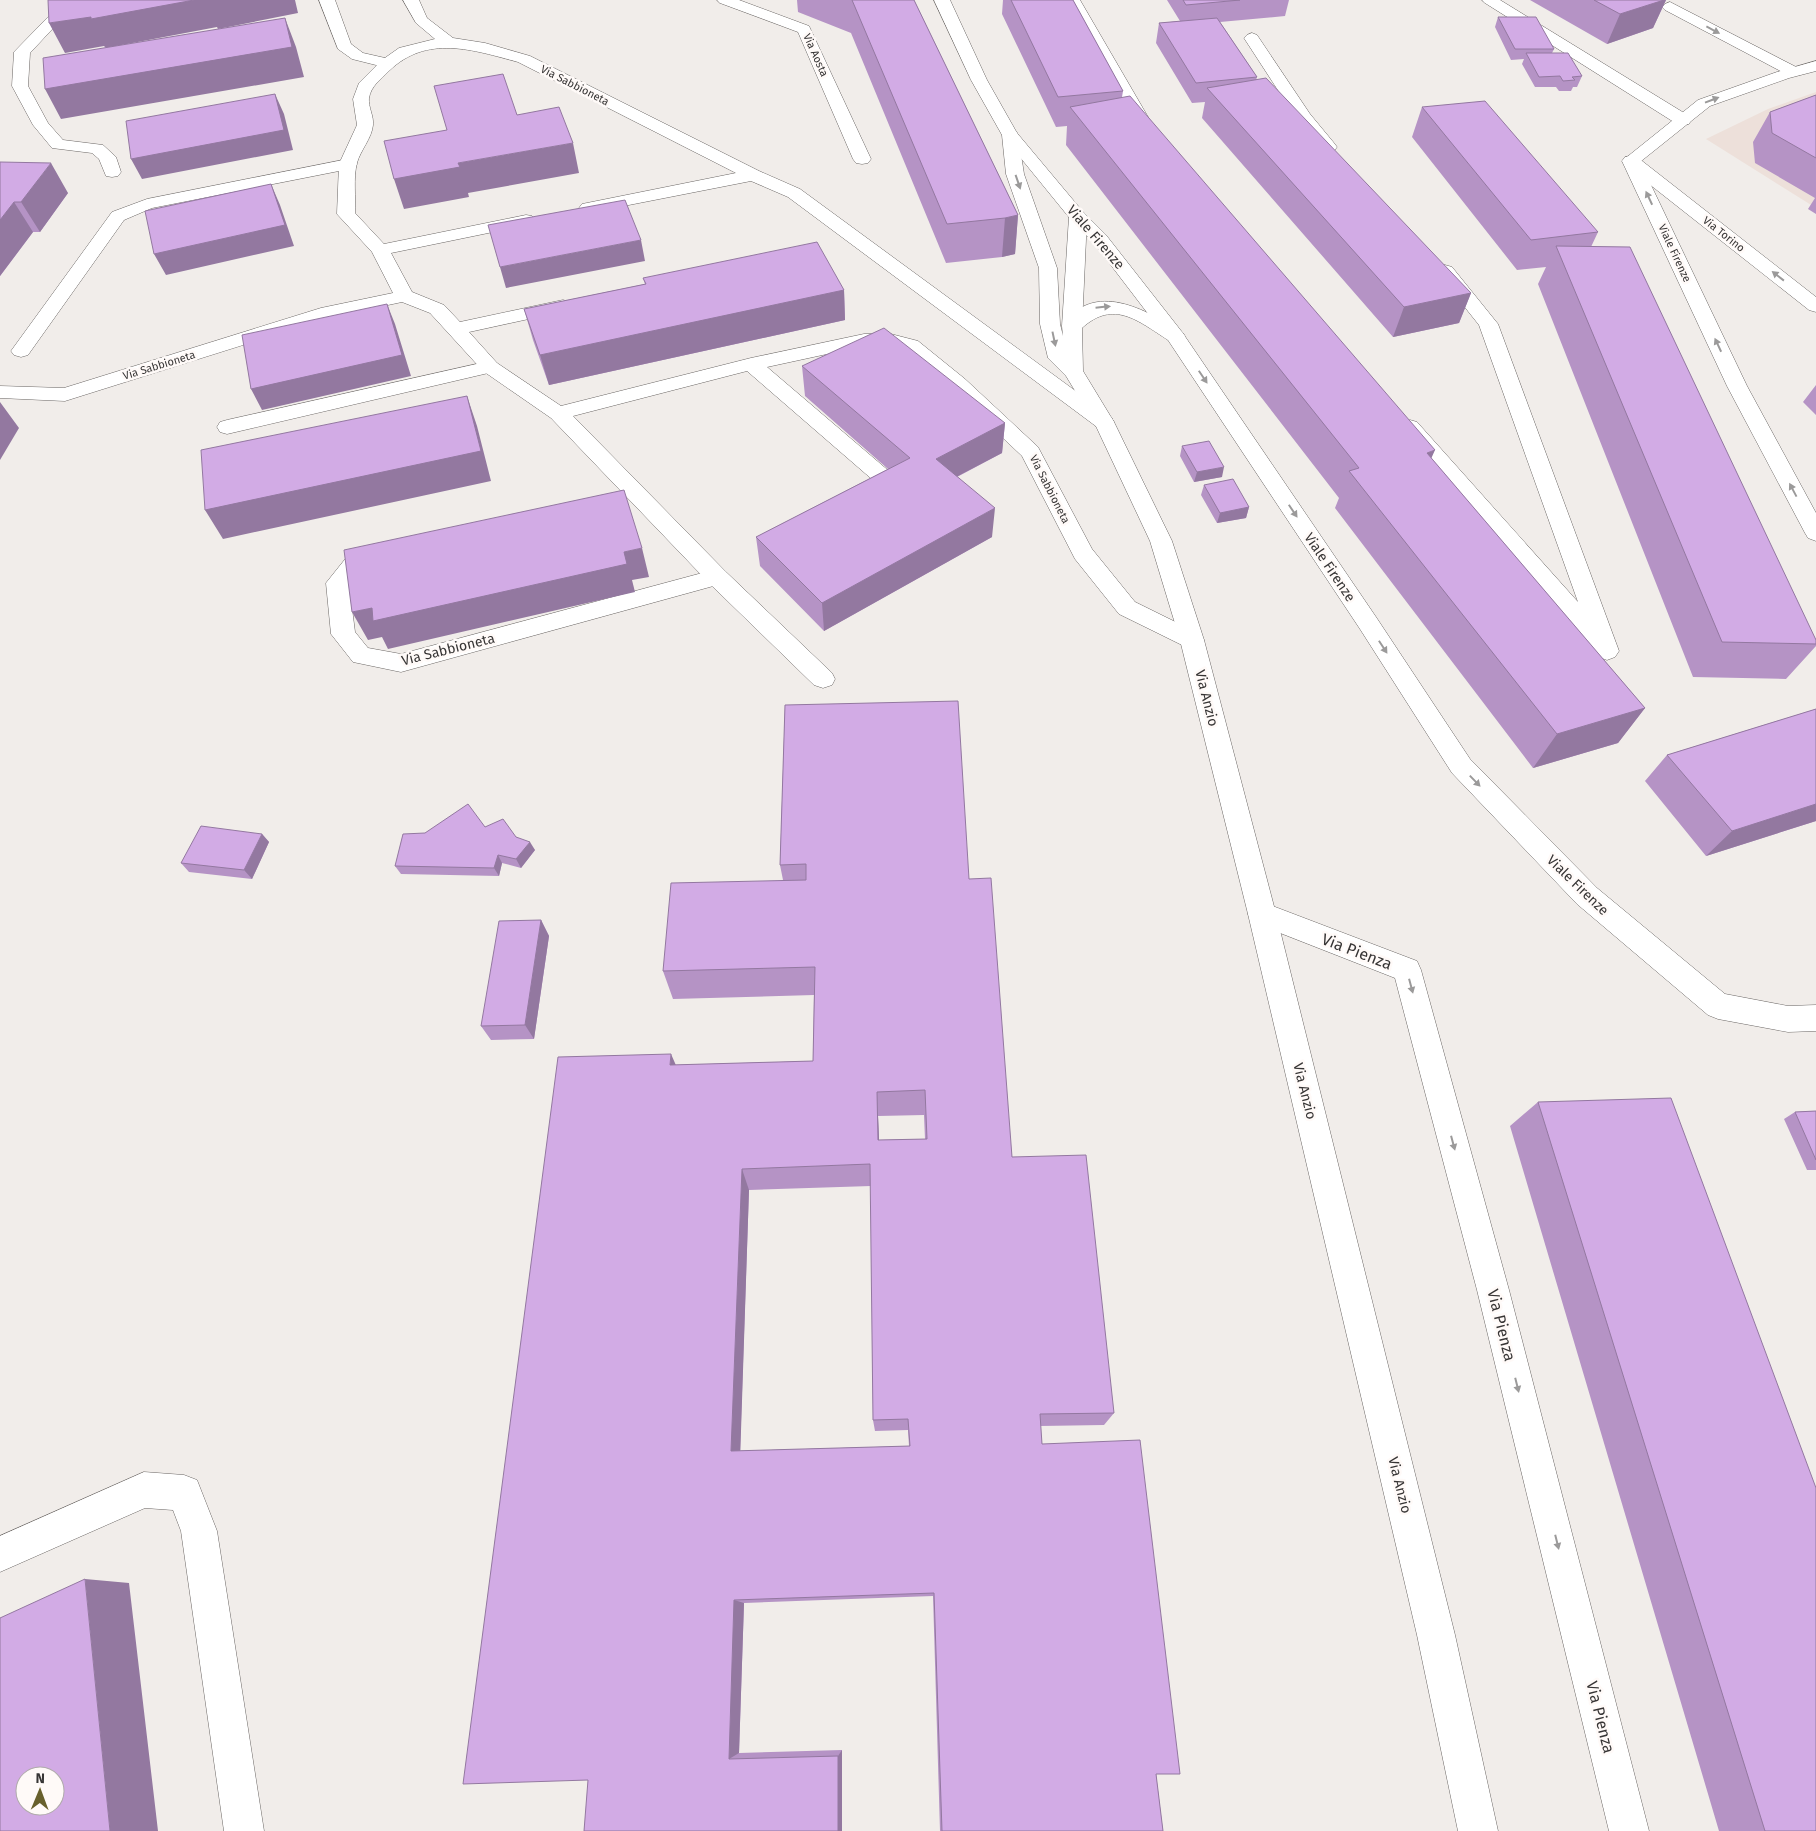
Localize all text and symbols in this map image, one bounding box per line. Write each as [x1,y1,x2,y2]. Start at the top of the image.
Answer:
one-way arrow [1706,26,1721,34]
street label: Via Aosta [800,32,831,79]
street label: Via Sabbioneta [538,63,611,108]
one-way arrow [1705,96,1719,104]
one-way arrow [1015,175,1022,190]
one-way arrow [1645,191,1653,205]
street label: Viale Firenze [1063,202,1128,273]
street label: Via Torino [1700,214,1747,255]
street label: Viale Firenze [1655,222,1694,284]
one-way arrow [1771,271,1785,281]
one-way arrow [1095,303,1111,311]
one-way arrow [1050,332,1058,348]
one-way arrow [1714,338,1722,352]
street label: Via Sabbioneta [121,348,197,383]
one-way arrow [1198,370,1207,383]
street label: Via Sabbioneta [1027,453,1072,526]
one-way arrow [1789,482,1797,497]
one-way arrow [1288,505,1298,518]
street label: Viale Firenze [1300,530,1359,605]
street label: Via Sabbioneta [400,630,496,669]
one-way arrow [1379,640,1388,653]
street label: Via Anzio [1191,668,1222,728]
one-way arrow [1469,774,1481,786]
street label: Viale Firenze [1543,852,1612,919]
street label: Via Pienza [1319,929,1395,974]
one-way arrow [1407,978,1415,993]
street label: Via Anzio [1289,1061,1320,1121]
one-way arrow [1450,1135,1458,1150]
street label: Via Pienza [1483,1287,1520,1363]
one-way arrow [1513,1377,1521,1392]
street label: Via Anzio [1384,1455,1415,1515]
one-way arrow [1553,1535,1561,1550]
street label: Via Pienza [1582,1679,1619,1755]
north arrow [15,1766,65,1816]
text: N [35,1770,45,1787]

